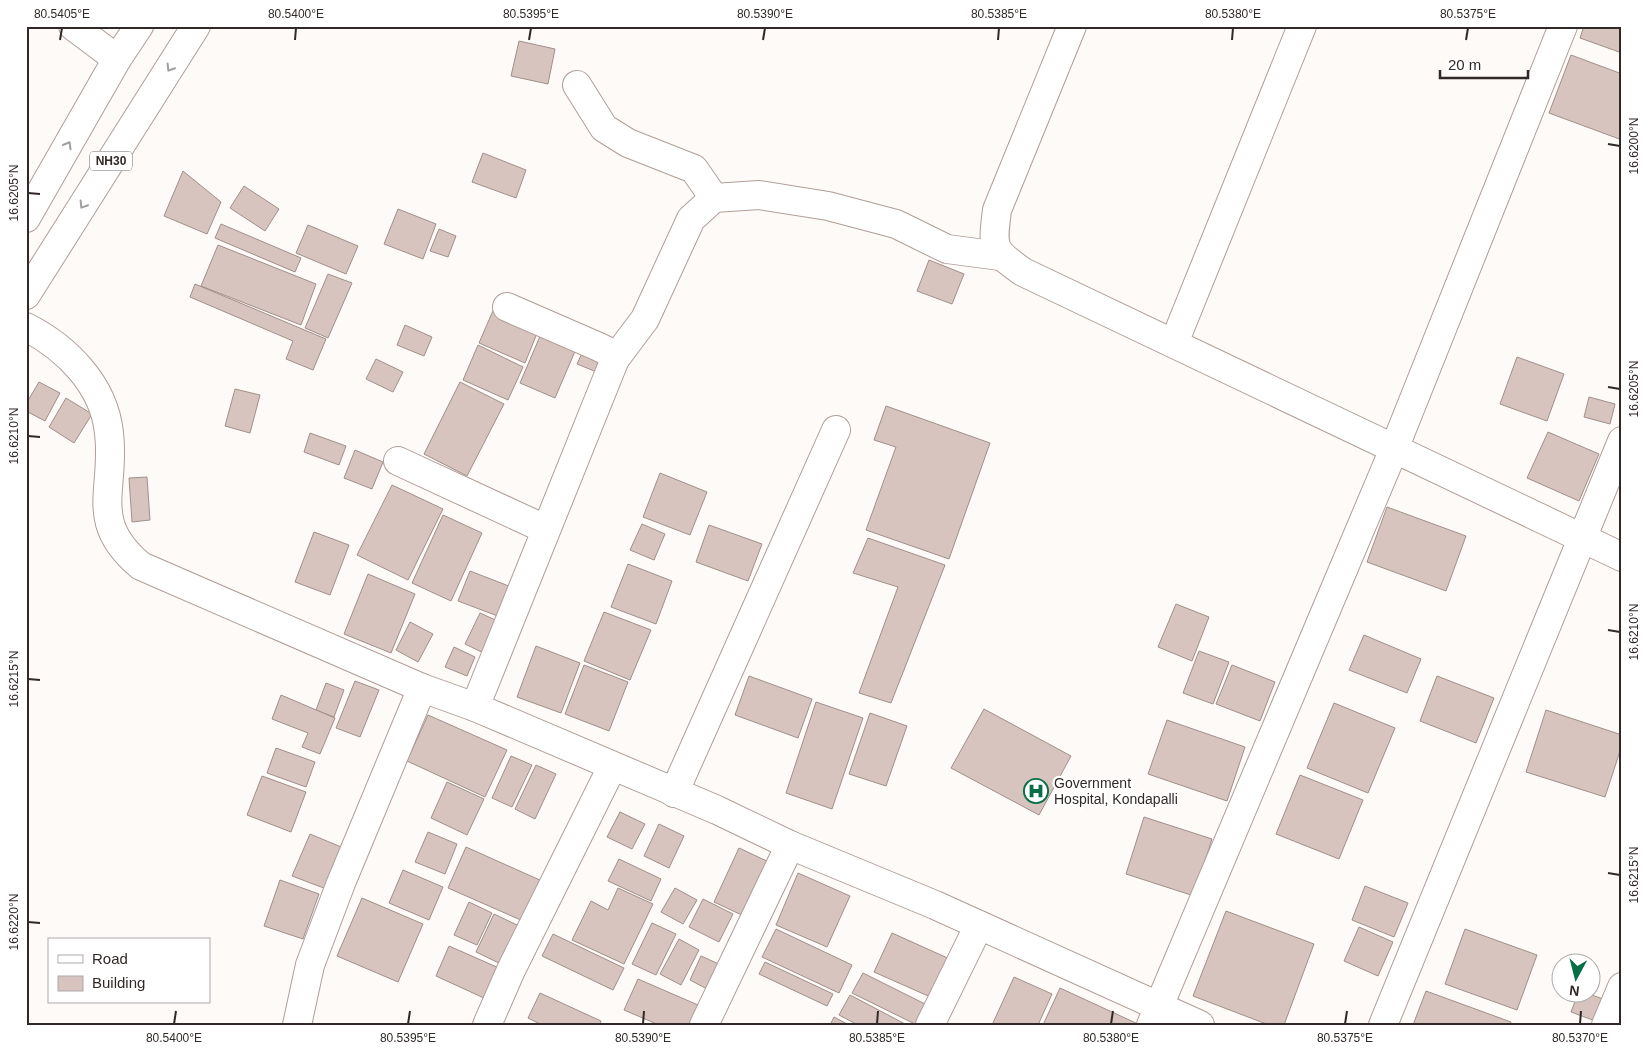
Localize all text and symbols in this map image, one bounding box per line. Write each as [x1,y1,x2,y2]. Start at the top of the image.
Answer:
text: 80.5405°E [34,7,90,21]
text: 80.5400°E [268,7,324,21]
text: 80.5395°E [503,7,559,21]
text: 80.5390°E [737,7,793,21]
text: 80.5385°E [971,7,1027,21]
text: 80.5380°E [1205,7,1261,21]
text: 80.5375°E [1440,7,1496,21]
scale bar [1440,48,1528,80]
text: 20 m [1448,56,1481,73]
one-way arrow [167,62,176,71]
text: 16.6200°N [1627,118,1641,174]
one-way arrow [62,141,72,150]
road number: NH30 [90,152,132,170]
text: 16.6205°N [7,165,21,221]
one-way arrow [80,199,89,208]
text: 16.6205°N [1627,361,1641,417]
text: 16.6210°N [7,408,21,464]
text: 16.6210°N [1627,604,1641,660]
text: 16.6215°N [7,651,21,707]
place label: Government Hospital, Kondapalli [1054,775,1178,807]
hospital icon: Government Hospital, Kondapalli [1023,778,1049,804]
text: 16.6215°N [1627,847,1641,903]
text: 16.6220°N [7,894,21,950]
legend [48,938,210,1004]
text: Road [92,950,128,967]
north arrow [1550,954,1600,1004]
text: Building [92,974,145,991]
text: N [1568,982,1580,999]
text: 80.5400°E [146,1031,202,1045]
text: 80.5395°E [380,1031,436,1045]
text: 80.5390°E [615,1031,671,1045]
text: 80.5385°E [849,1031,905,1045]
text: 80.5380°E [1083,1031,1139,1045]
text: 80.5375°E [1317,1031,1373,1045]
text: 80.5370°E [1552,1031,1608,1045]

